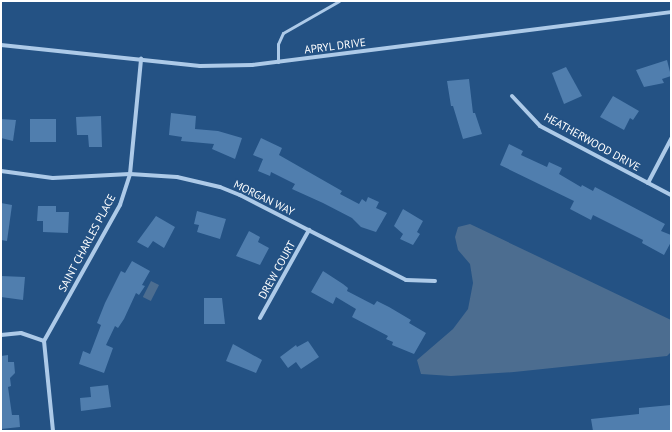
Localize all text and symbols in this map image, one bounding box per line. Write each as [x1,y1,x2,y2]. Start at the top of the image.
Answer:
street label: APRYL DRIVE [303,36,367,56]
street label: HEATHERWOOD DRIVE [542,110,642,174]
street label: MORGAN WAY [231,178,297,218]
street label: SAINT CHARLES PLACE [56,192,118,294]
street label: DREW COURT [256,239,298,301]

